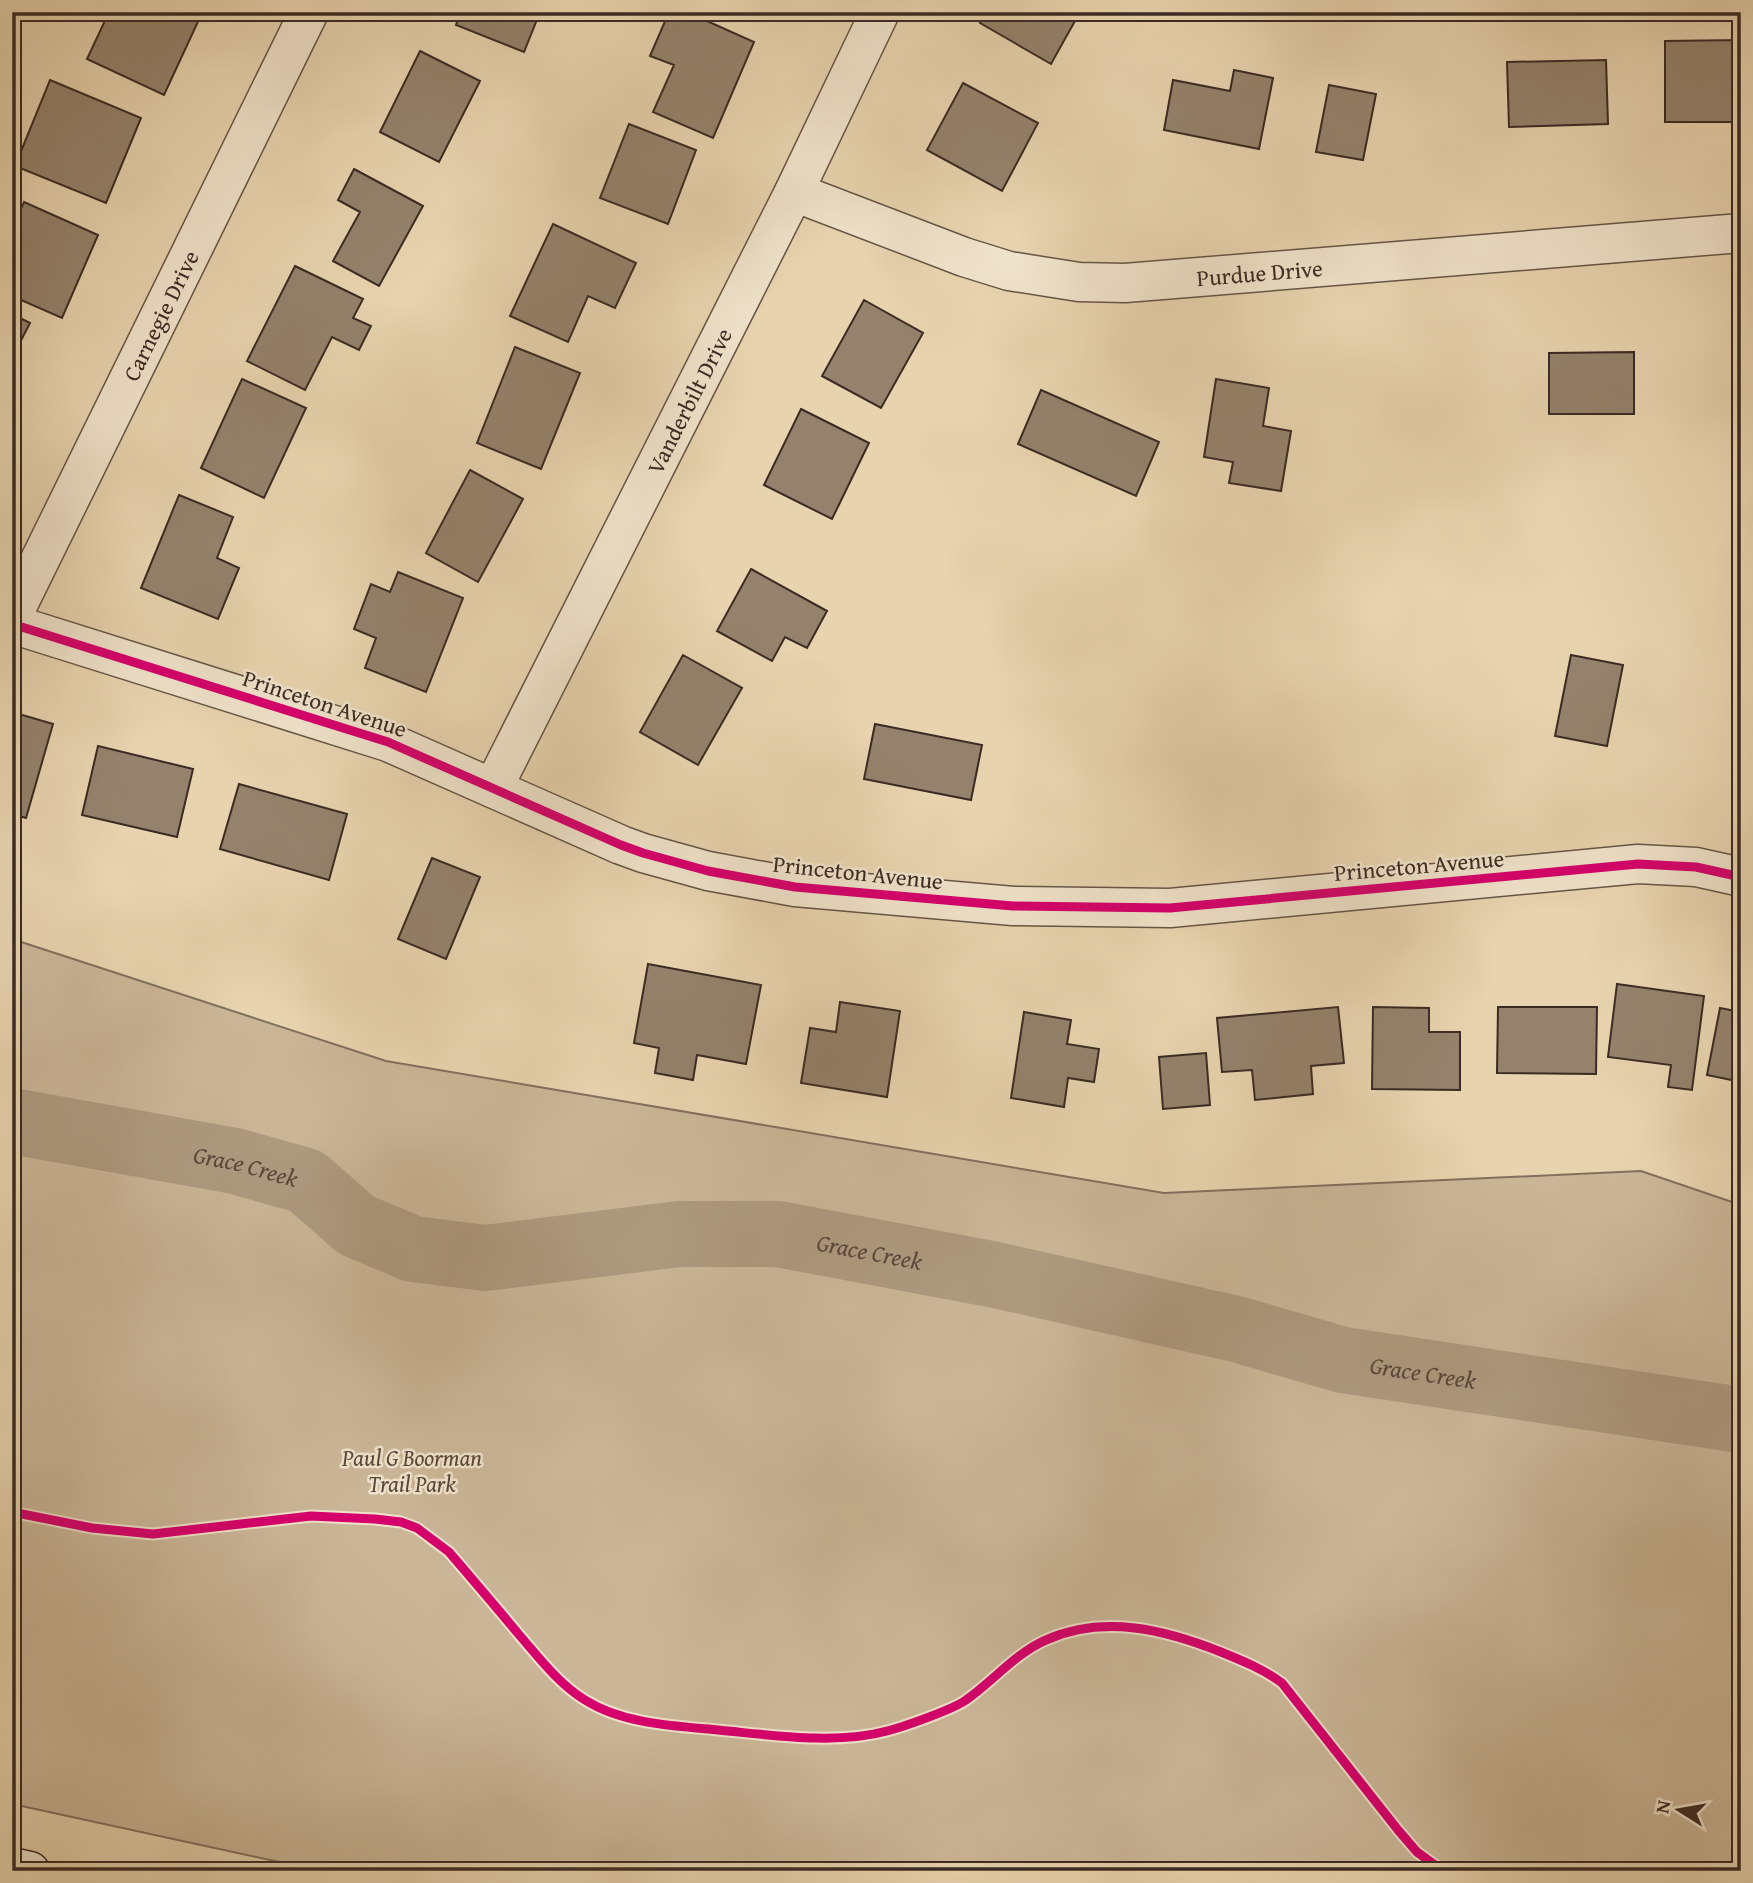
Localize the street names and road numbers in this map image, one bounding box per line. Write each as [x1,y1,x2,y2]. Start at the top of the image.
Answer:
street label: Carnegie Drive [114,244,206,386]
street label: Purdue Drive [1195,251,1324,294]
street label: Vanderbilt Drive [638,322,739,479]
street label: Princeton Avenue [239,661,411,745]
street label: Princeton Avenue [1333,841,1505,889]
street label: Princeton Avenue [771,847,945,897]

